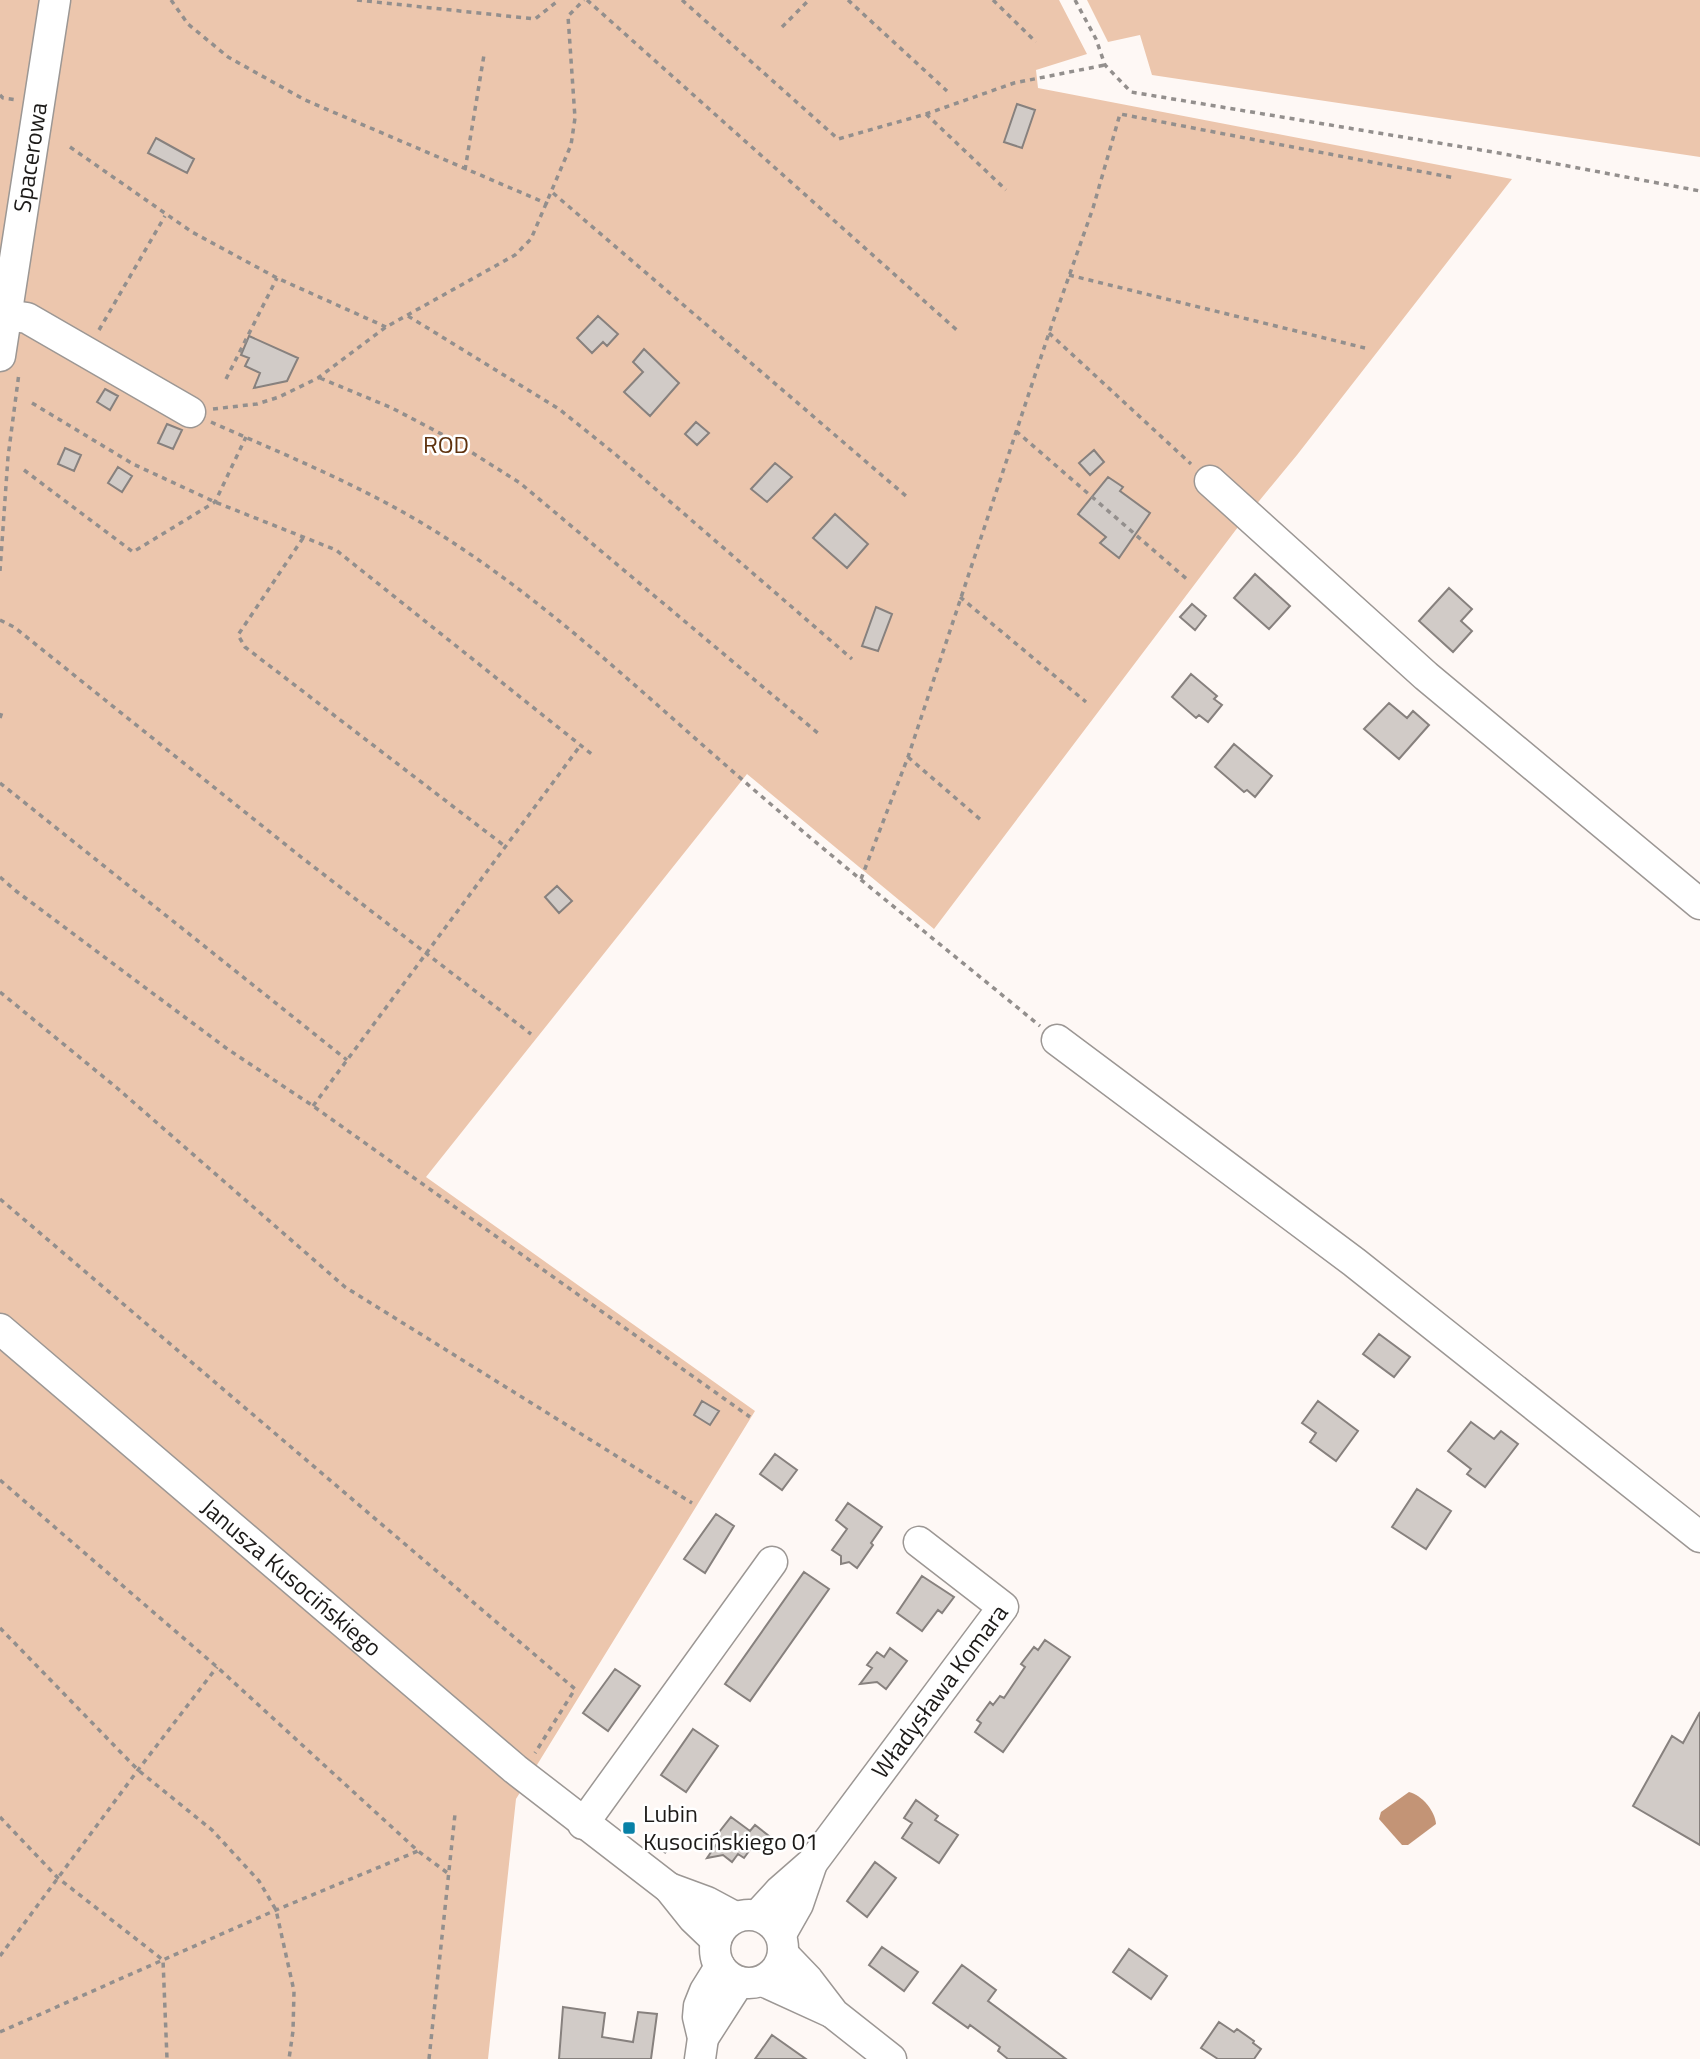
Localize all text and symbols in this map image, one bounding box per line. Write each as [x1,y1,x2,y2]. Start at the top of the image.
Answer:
street label: Spacerowa [3,100,56,215]
park label: ROD [423,426,469,462]
street label: Janusza Kusocińskiego [194,1489,390,1665]
street label: Władysława Komara [862,1596,1016,1786]
place label: Lubin Kusocińskiego 01 [643,1795,819,1859]
marker: Lubin Kusocińskiego 01 [621,1820,637,1836]

